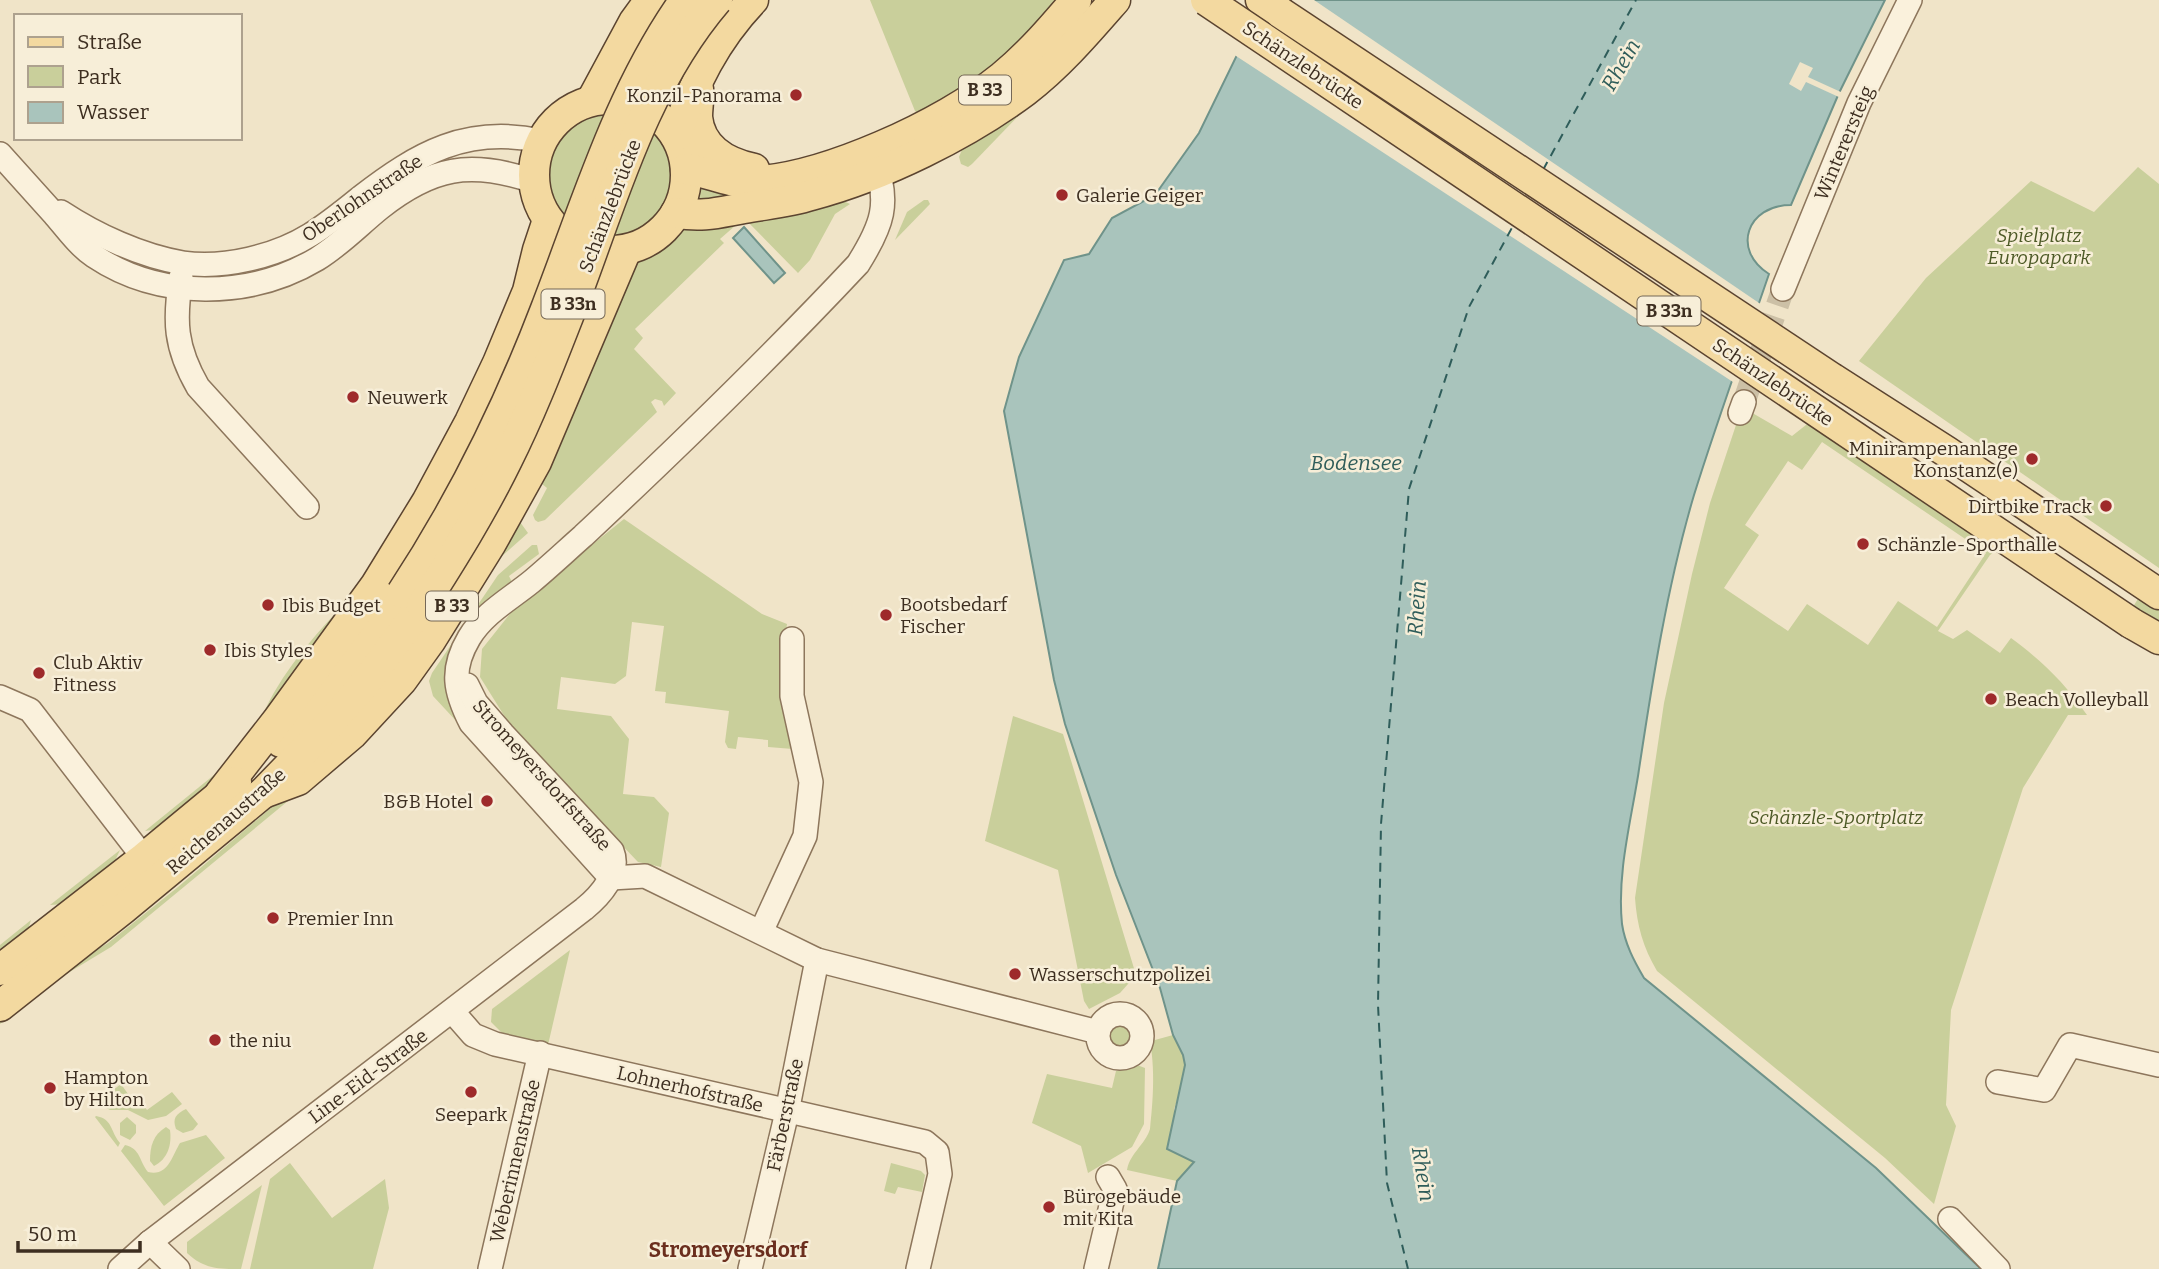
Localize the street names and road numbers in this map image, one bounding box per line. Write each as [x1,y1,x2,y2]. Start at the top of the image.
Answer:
street label: Schänzlebrücke [1238,16,1368,114]
road number: B 33 [959,76,1011,104]
street label: Winterersteig [1810,82,1879,204]
street label: Schänzlebrücke [574,136,646,276]
street label: Oberlohnstraße [297,149,427,247]
road number: B 33n [542,290,604,318]
road number: B 33n [1638,296,1700,326]
street label: Schänzlebrücke [1708,333,1838,431]
road number: B 33 [426,592,478,620]
street label: Stromeyersdorfstraße [468,694,616,856]
street label: Reichenaustraße [162,763,290,879]
street label: Line-Eid-Straße [304,1024,432,1128]
street label: Färberstraße [762,1056,808,1174]
street label: Lohnerhofstraße [615,1061,765,1117]
street label: Weberinnenstraße [485,1077,545,1245]

